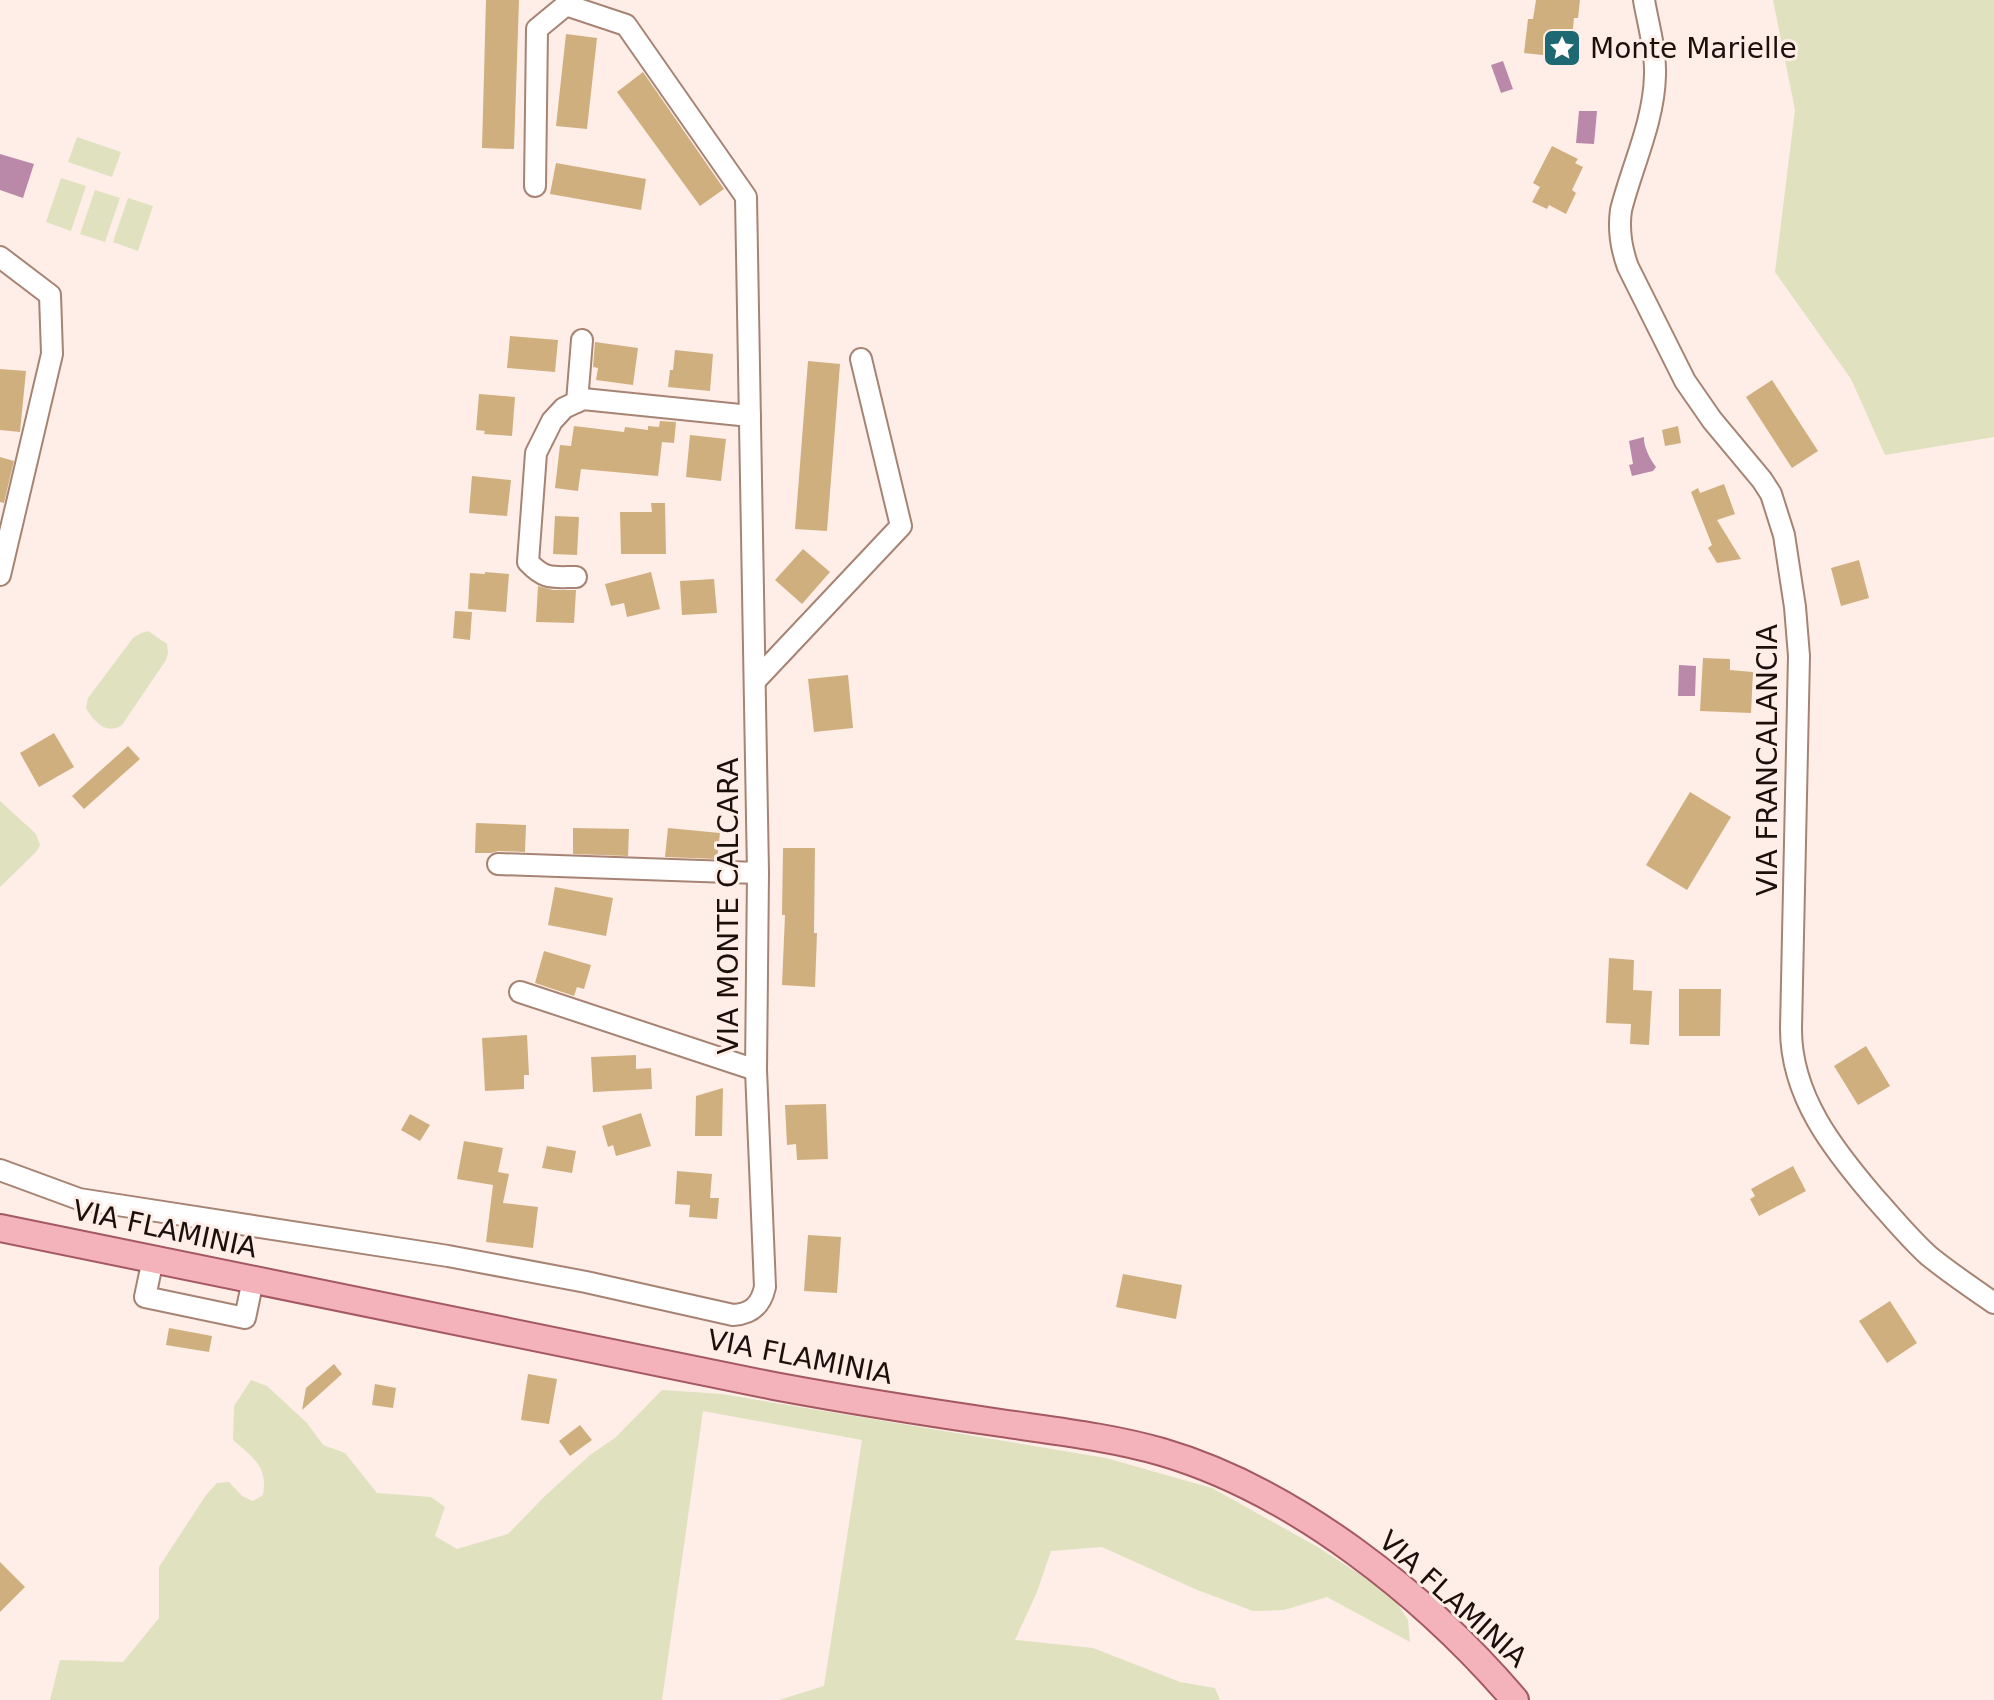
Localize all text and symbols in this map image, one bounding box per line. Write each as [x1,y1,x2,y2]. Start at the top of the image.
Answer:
place icon: Monte Marielle [1541,27,1583,69]
place label: Monte Marielle [1590,32,1797,65]
street label: VIA FRANCALANCIA [1751,624,1784,896]
street label: VIA MONTE CALCARA [712,758,745,1054]
street label: VIA FLAMINIA [70,1193,260,1265]
street label: VIA FLAMINIA [705,1323,895,1391]
street label: VIA FLAMINIA [1372,1524,1534,1674]

